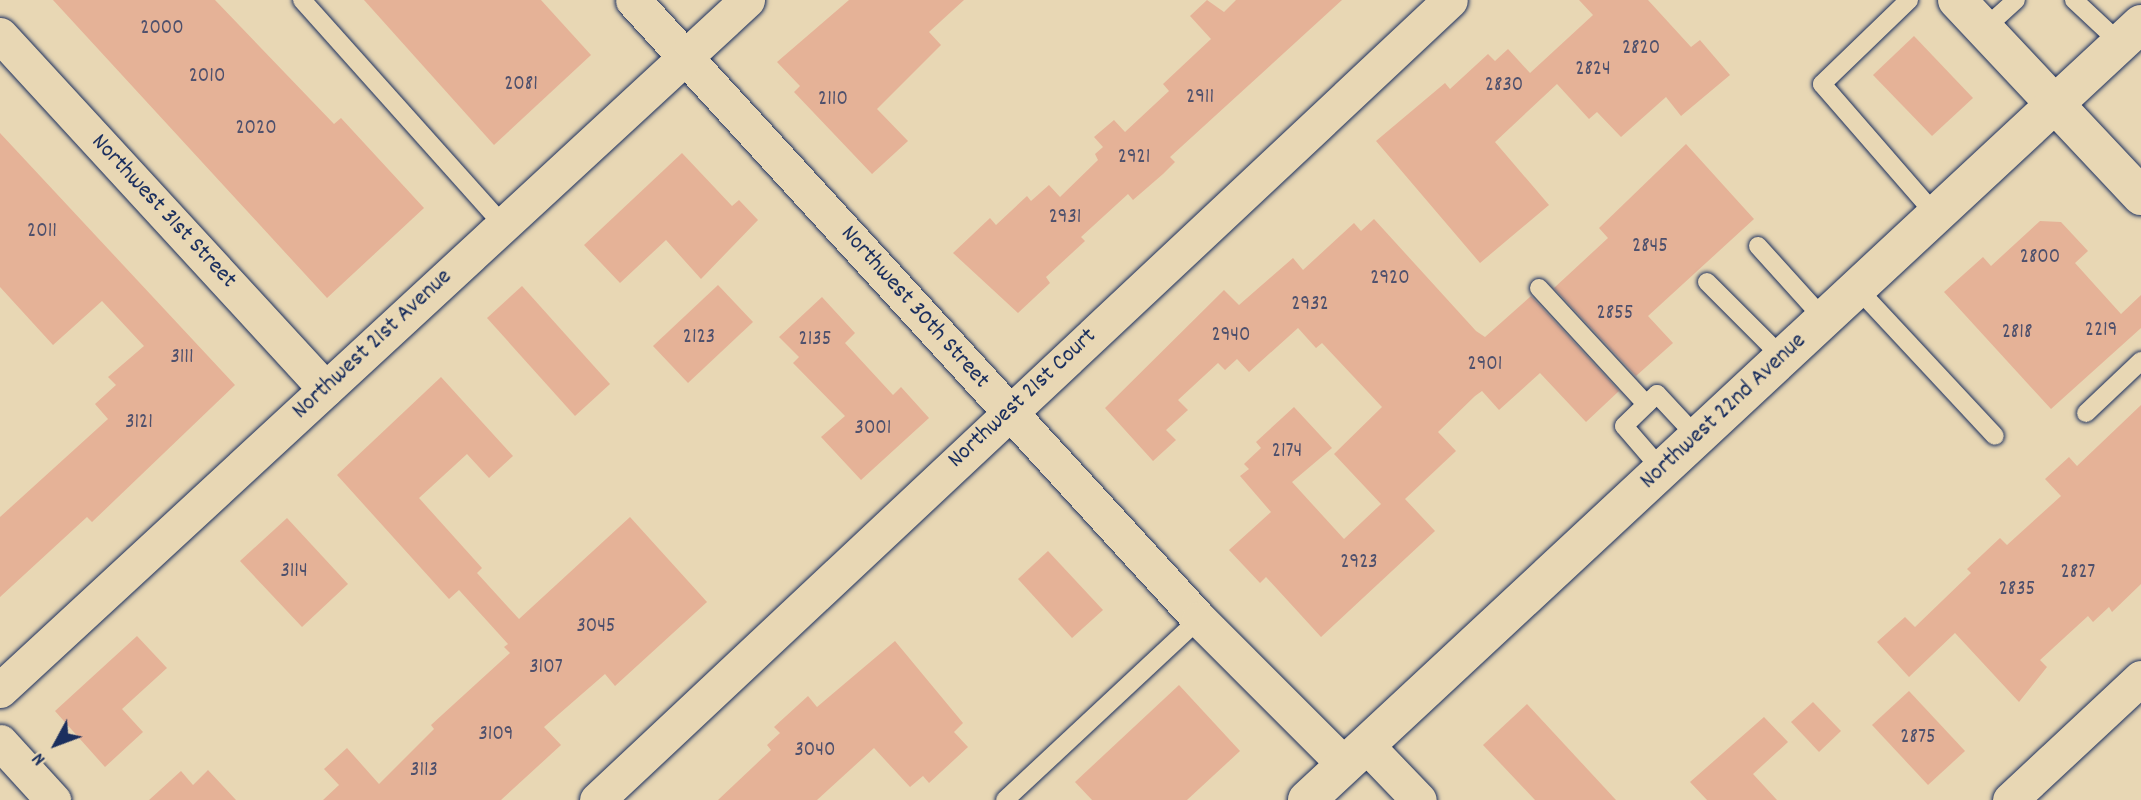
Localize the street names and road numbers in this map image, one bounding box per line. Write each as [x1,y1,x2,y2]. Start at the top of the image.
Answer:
street label: Northwest 31st Street [84,129,242,295]
street label: Northwest 30th Street [833,221,995,395]
street label: Northwest 21st Avenue [287,264,459,426]
street label: Northwest 21st Court [943,323,1103,475]
street label: Northwest 22nd Avenue [1635,328,1813,496]

